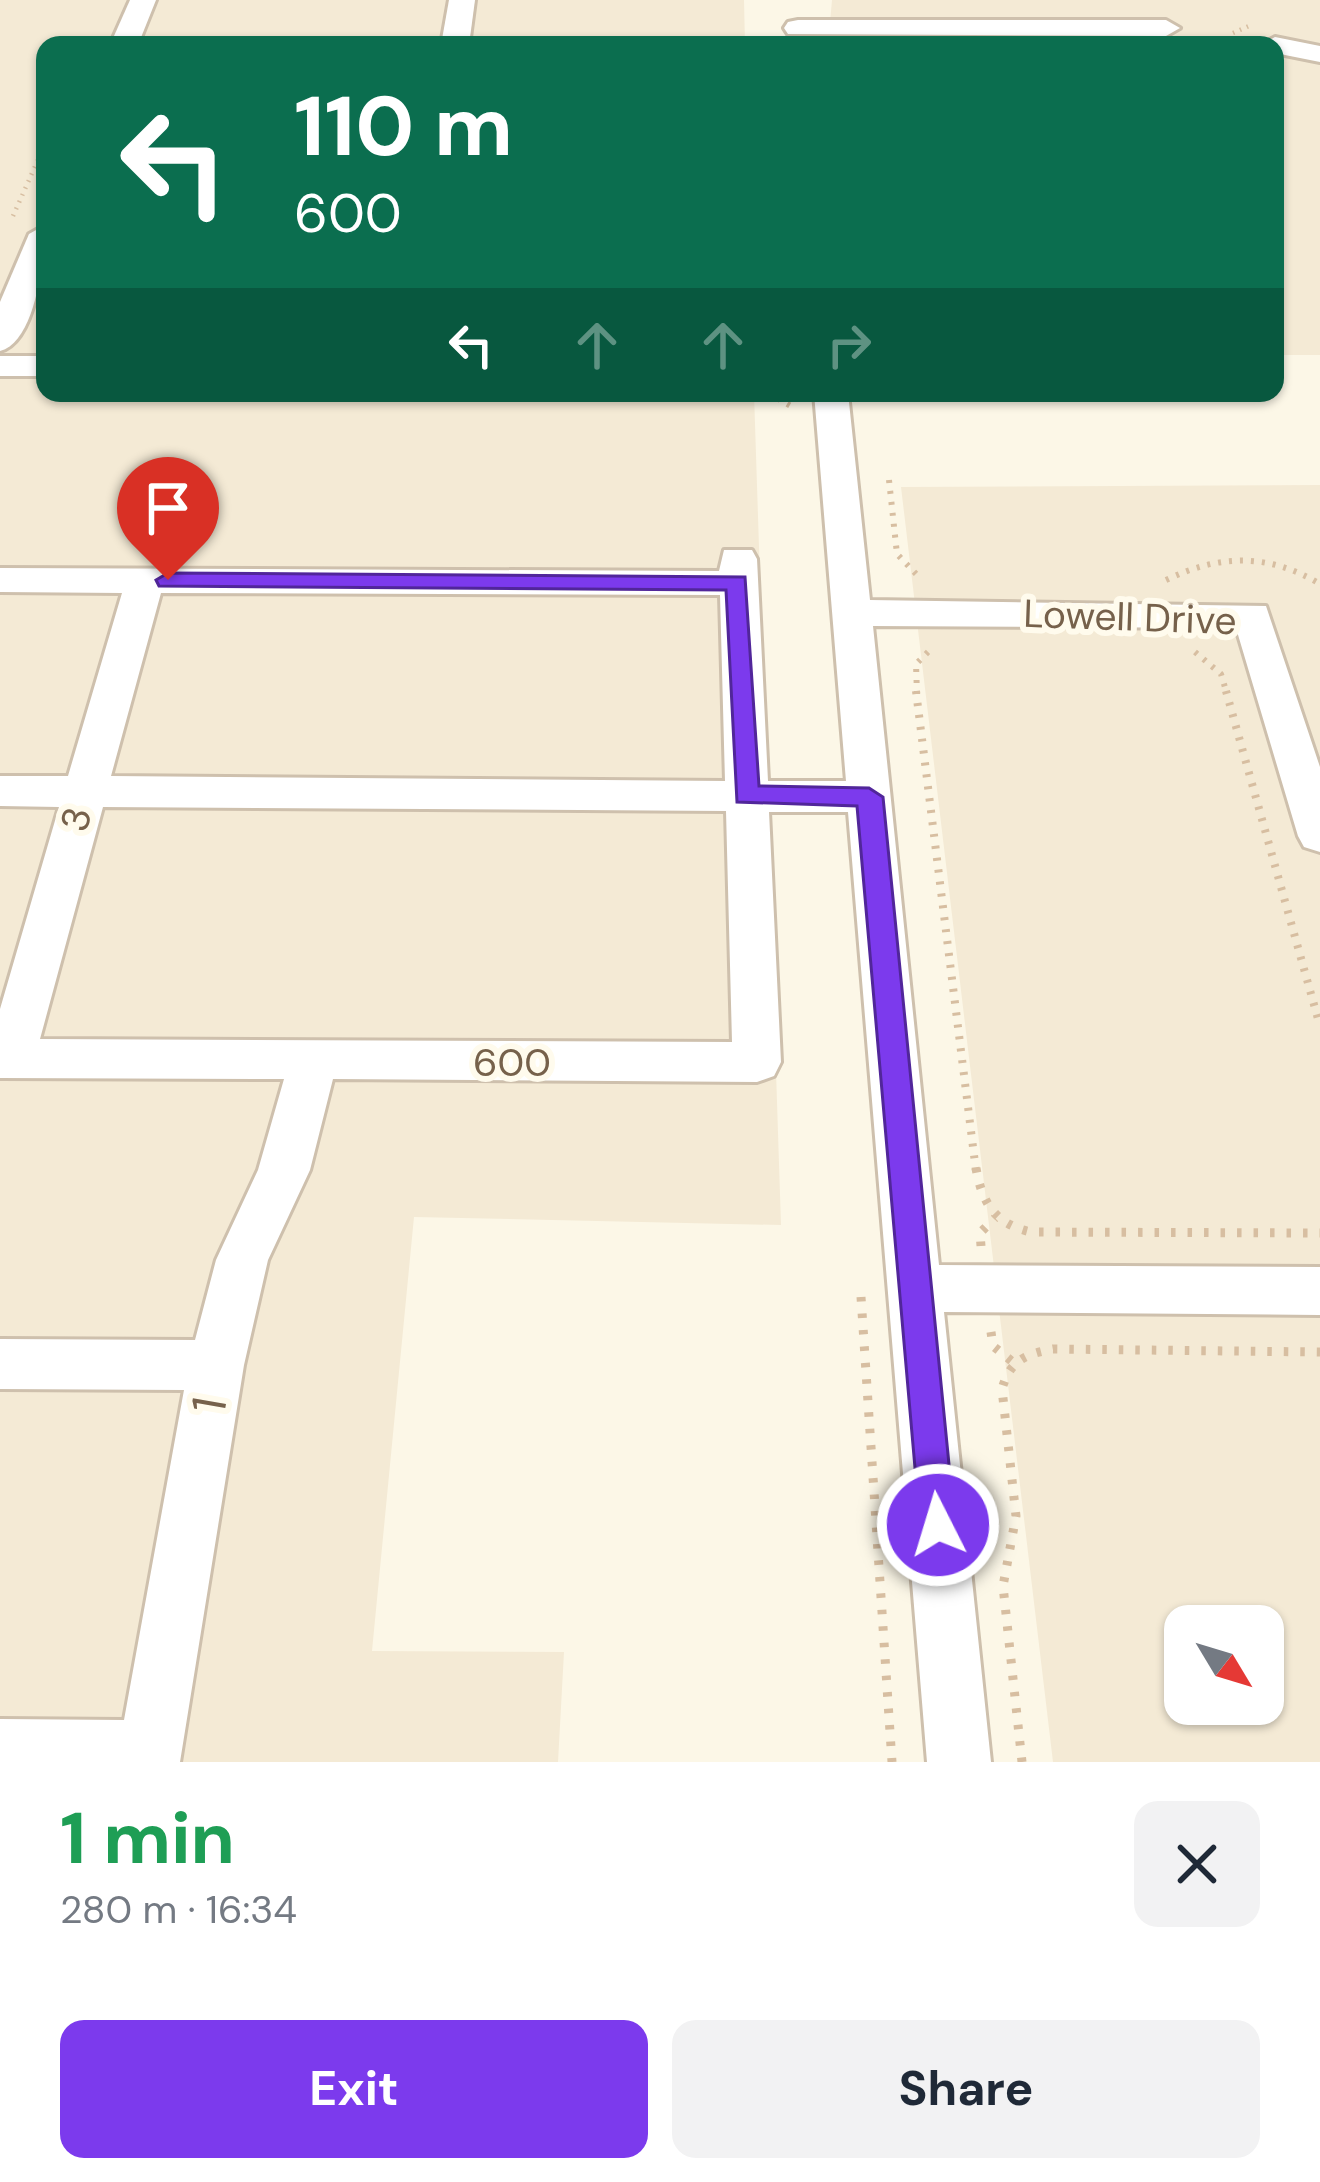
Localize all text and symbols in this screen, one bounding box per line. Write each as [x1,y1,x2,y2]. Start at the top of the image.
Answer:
text: 110 m [294,72,513,181]
icon: left [96,84,252,240]
text: 600 [294,178,402,249]
icon: left [438,312,504,378]
icon: ahead [564,312,630,378]
icon: ahead [690,312,756,378]
icon: right [816,312,882,378]
pin [117,457,219,580]
icon: arrive [135,475,201,541]
street label: Lowell Drive [1022,588,1238,646]
street label: 3 [48,801,104,837]
street label: 600 [473,1037,551,1088]
street label: 1 [177,1392,241,1418]
position arrow [875,1462,1001,1588]
north arrow [1164,1605,1284,1725]
map controls [1164,1605,1284,1725]
text: 1 min [60,1792,235,1885]
button: close [1134,1801,1260,1927]
text: 280 m · 16:34 [60,1884,297,1935]
button: Exit [60,2020,648,2158]
button: Share [672,2020,1260,2158]

